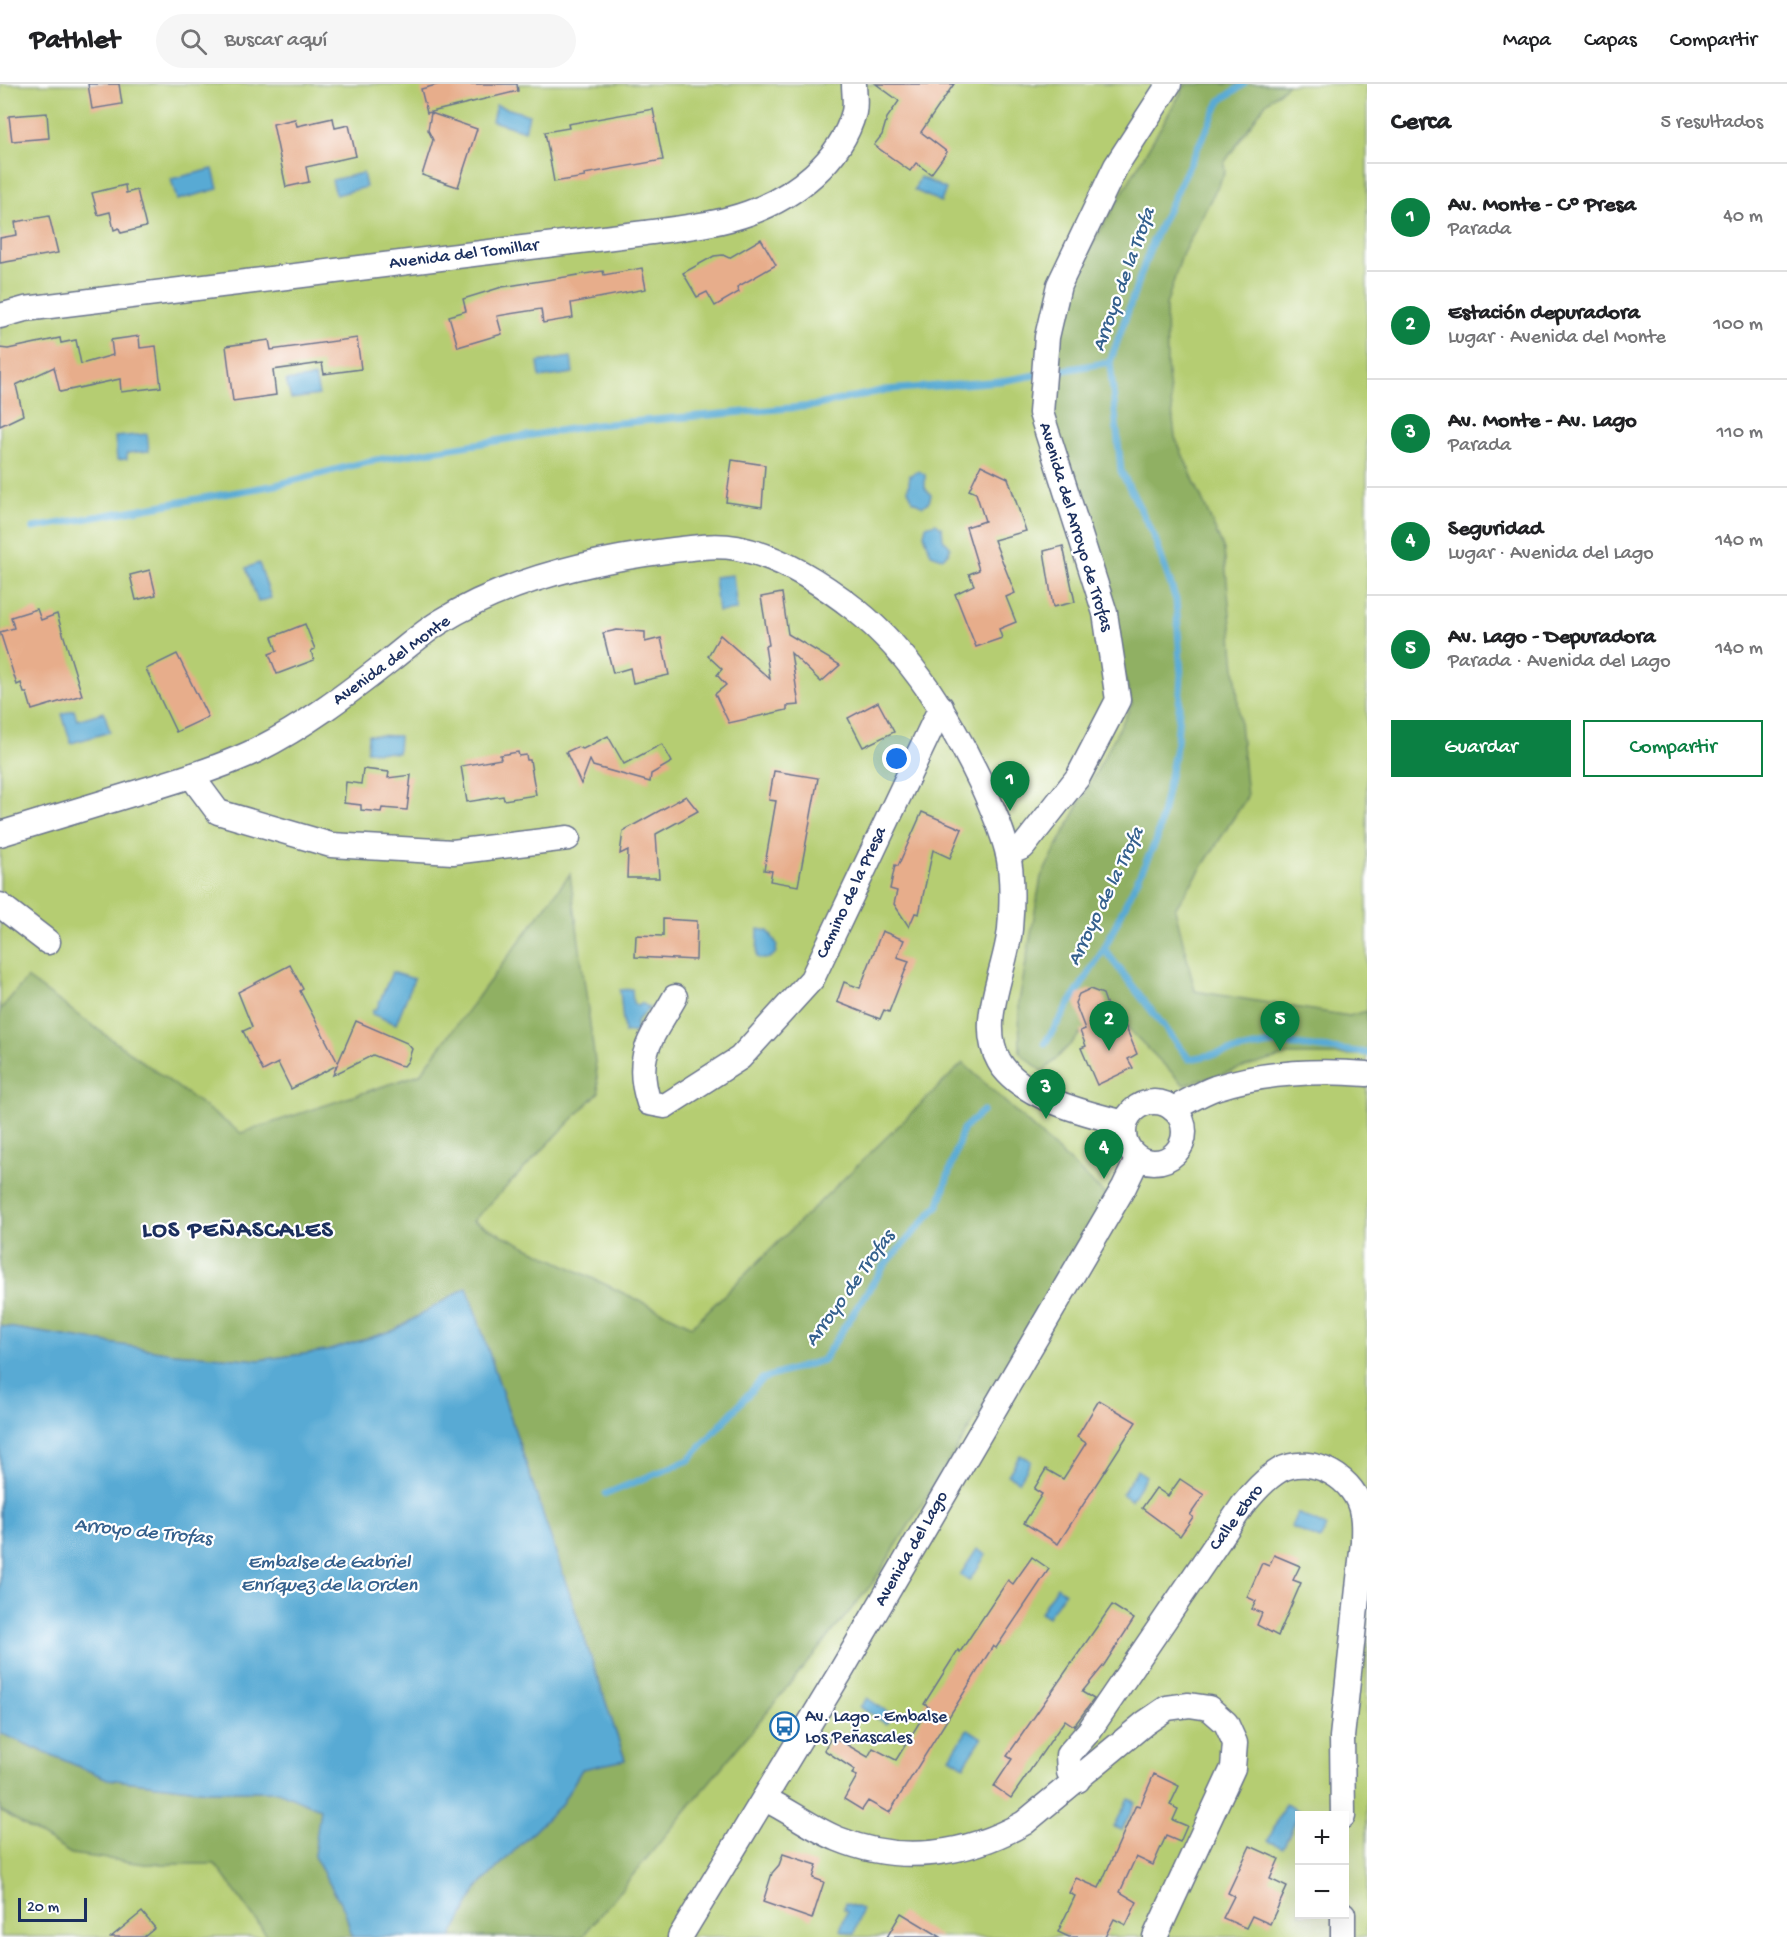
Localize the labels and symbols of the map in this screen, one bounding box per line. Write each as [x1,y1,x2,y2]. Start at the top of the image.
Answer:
water label: Arroyo de la Trofa [1088,203,1162,355]
street label: Avenida del Tomillar [388,235,542,275]
street label: Avenida del Arroyo de Trofas [1033,420,1117,635]
street label: Avenida del Monte [329,611,455,711]
your location [882,744,911,773]
pin: 1 [990,762,1030,811]
street label: Camino de la Presa [812,823,892,962]
water label: Arroyo de la Trofa [1064,823,1151,970]
pin: 2 [1090,1002,1128,1051]
pin: 5 [1260,1002,1300,1051]
pin: 3 [1026,1070,1066,1119]
pin: 4 [1084,1130,1124,1179]
district label: LOS PEÑASCALES [142,1217,334,1246]
water label: Arroyo de Trofas [801,1225,902,1352]
street label: Calle Ebro [1205,1481,1269,1555]
street label: Avenida del Lago [871,1488,953,1610]
water label: Arroyo de Trofas [73,1514,214,1552]
water label: Embalse de Gabriel Enríquez de la Orden [241,1552,418,1598]
place label: Av. Lago - Embalse Los Peñascales [805,1707,948,1749]
bus stop icon: Av. Lago - Embalse Los Peñascales [768,1711,800,1743]
scale bar [18,1895,87,1922]

